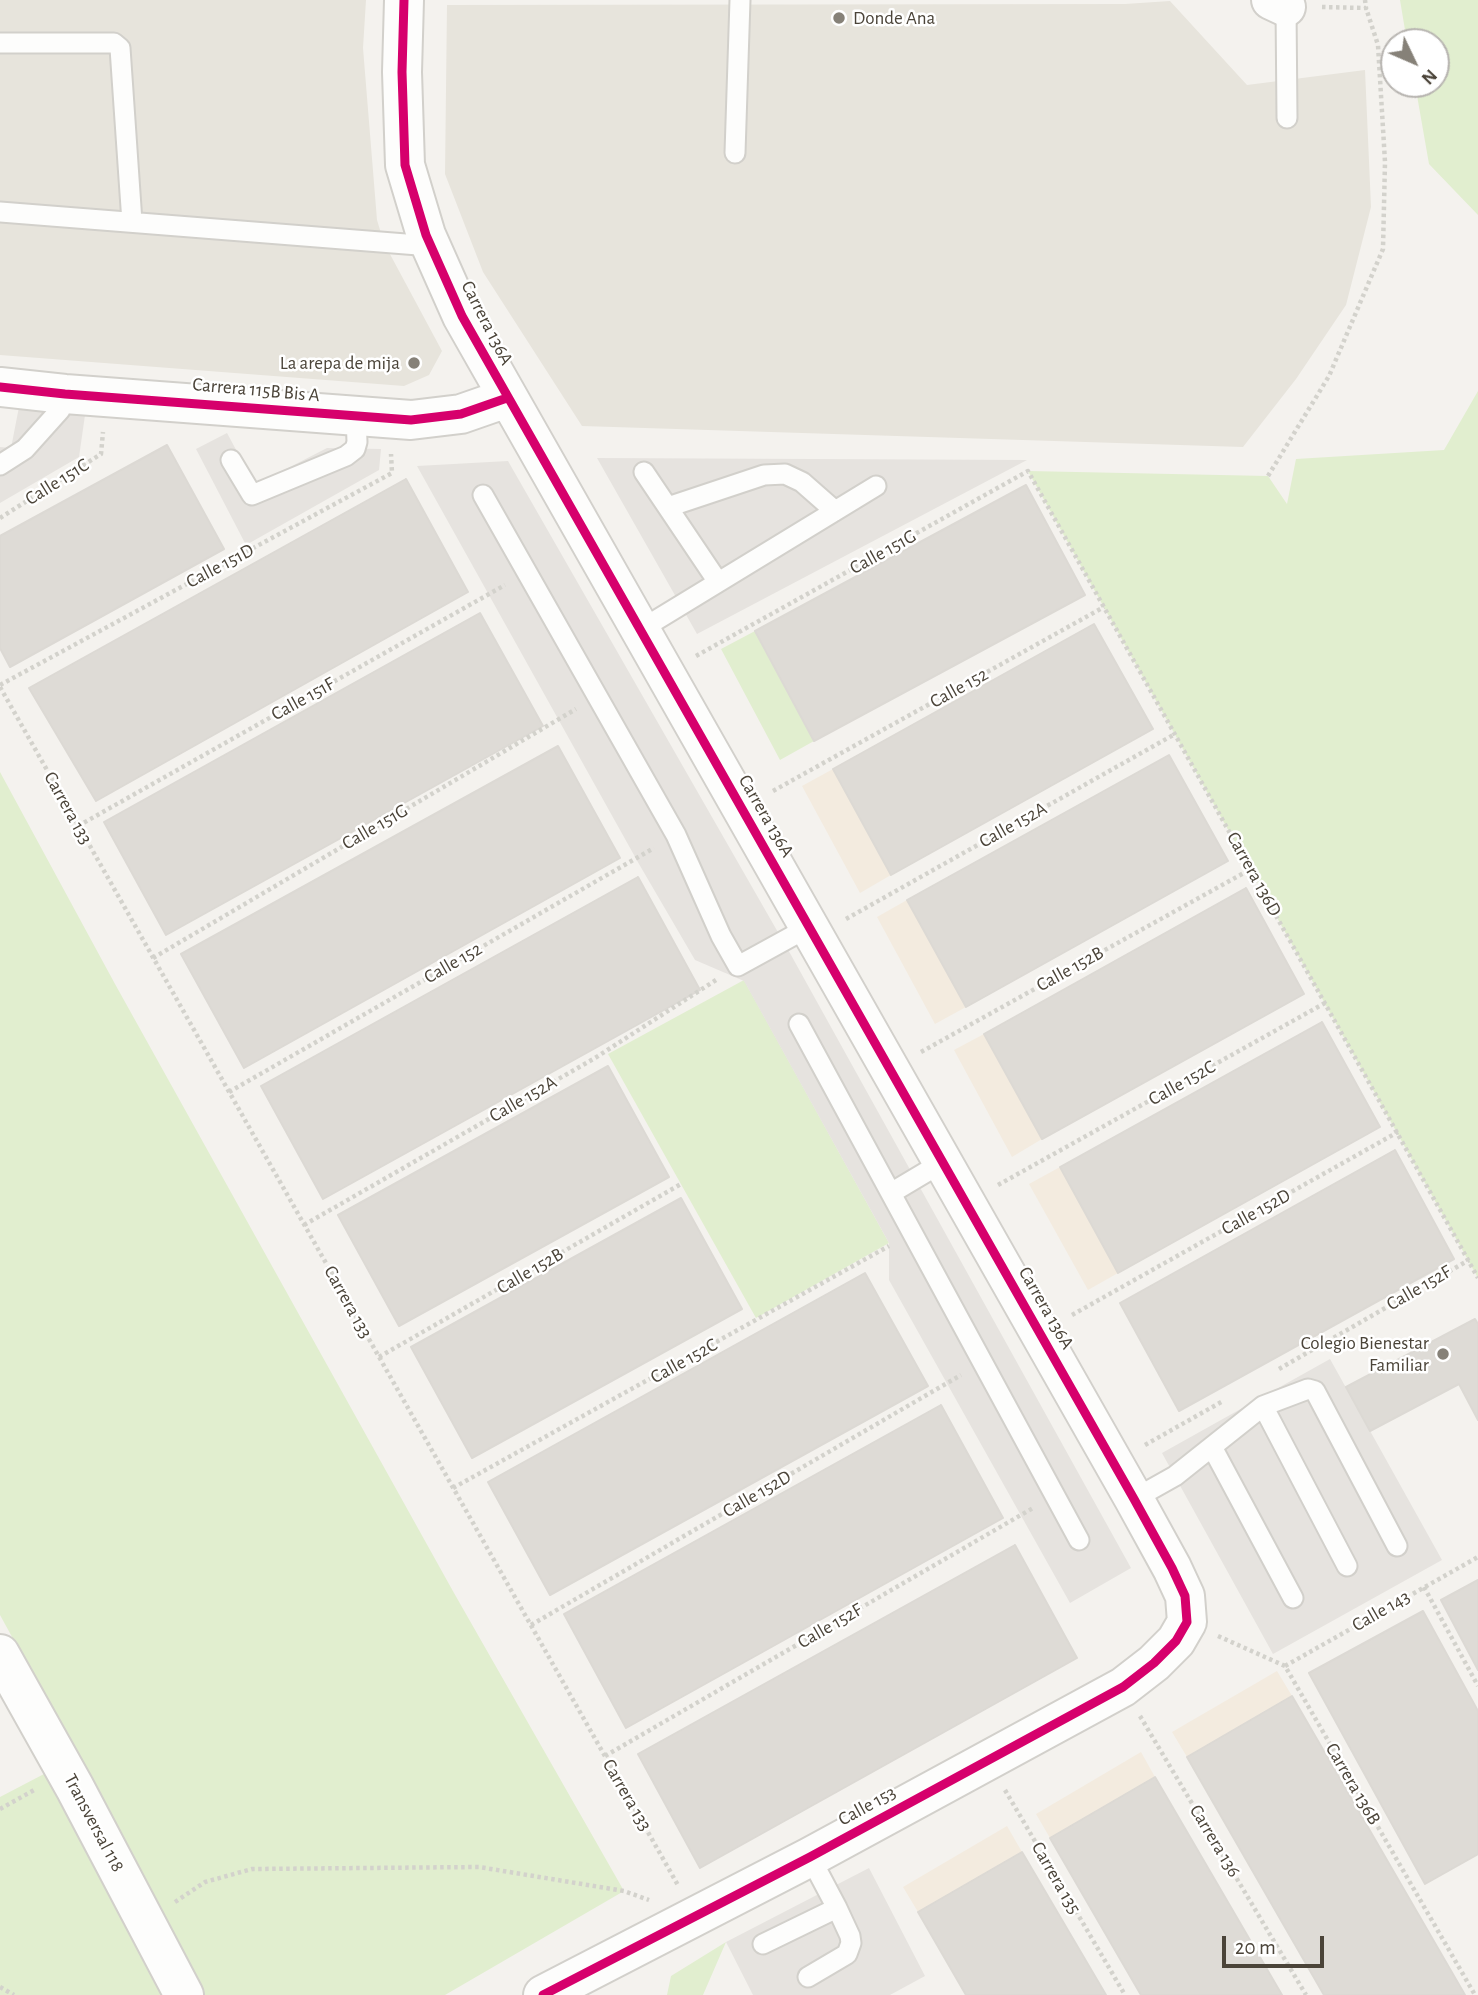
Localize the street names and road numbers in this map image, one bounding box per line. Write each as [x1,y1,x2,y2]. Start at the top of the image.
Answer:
street label: Carrera 136A [456,277,518,369]
street label: Carrera 115B Bis A [191,373,321,407]
street label: Calle 151C [21,454,93,510]
street label: Calle 151G [846,524,920,580]
street label: Calle 151D [182,539,258,593]
street label: Calle 152 [926,663,992,713]
street label: Calle 151F [267,672,339,726]
street label: Carrera 133 [39,768,97,848]
street label: Carrera 136A [733,771,799,861]
street label: Calle 152A [975,797,1051,853]
street label: Calle 151G [338,799,412,855]
street label: Carrera 136D [1222,828,1286,920]
street label: Calle 152 [420,937,486,989]
street label: Calle 152B [1032,941,1108,997]
street label: Calle 152C [1145,1055,1219,1111]
street label: Calle 152A [485,1071,561,1127]
street label: Calle 152D [1218,1184,1294,1240]
street label: Calle 152B [493,1243,567,1299]
street label: Calle 152F [1382,1260,1456,1316]
street label: Carrera 133 [319,1262,377,1342]
street label: Carrera 136A [1013,1263,1079,1353]
street label: Calle 152C [647,1333,721,1389]
street label: Calle 152D [719,1465,795,1523]
street label: Calle 143 [1348,1585,1414,1637]
street label: Calle 152F [793,1598,867,1654]
street label: Carrera 136B [1320,1739,1386,1829]
street label: Carrera 133 [597,1755,657,1835]
street label: Transversal 118 [59,1770,129,1876]
street label: Calle 153 [834,1781,900,1831]
street label: Carrera 136 [1184,1801,1246,1881]
street label: Carrera 135 [1026,1838,1086,1918]

